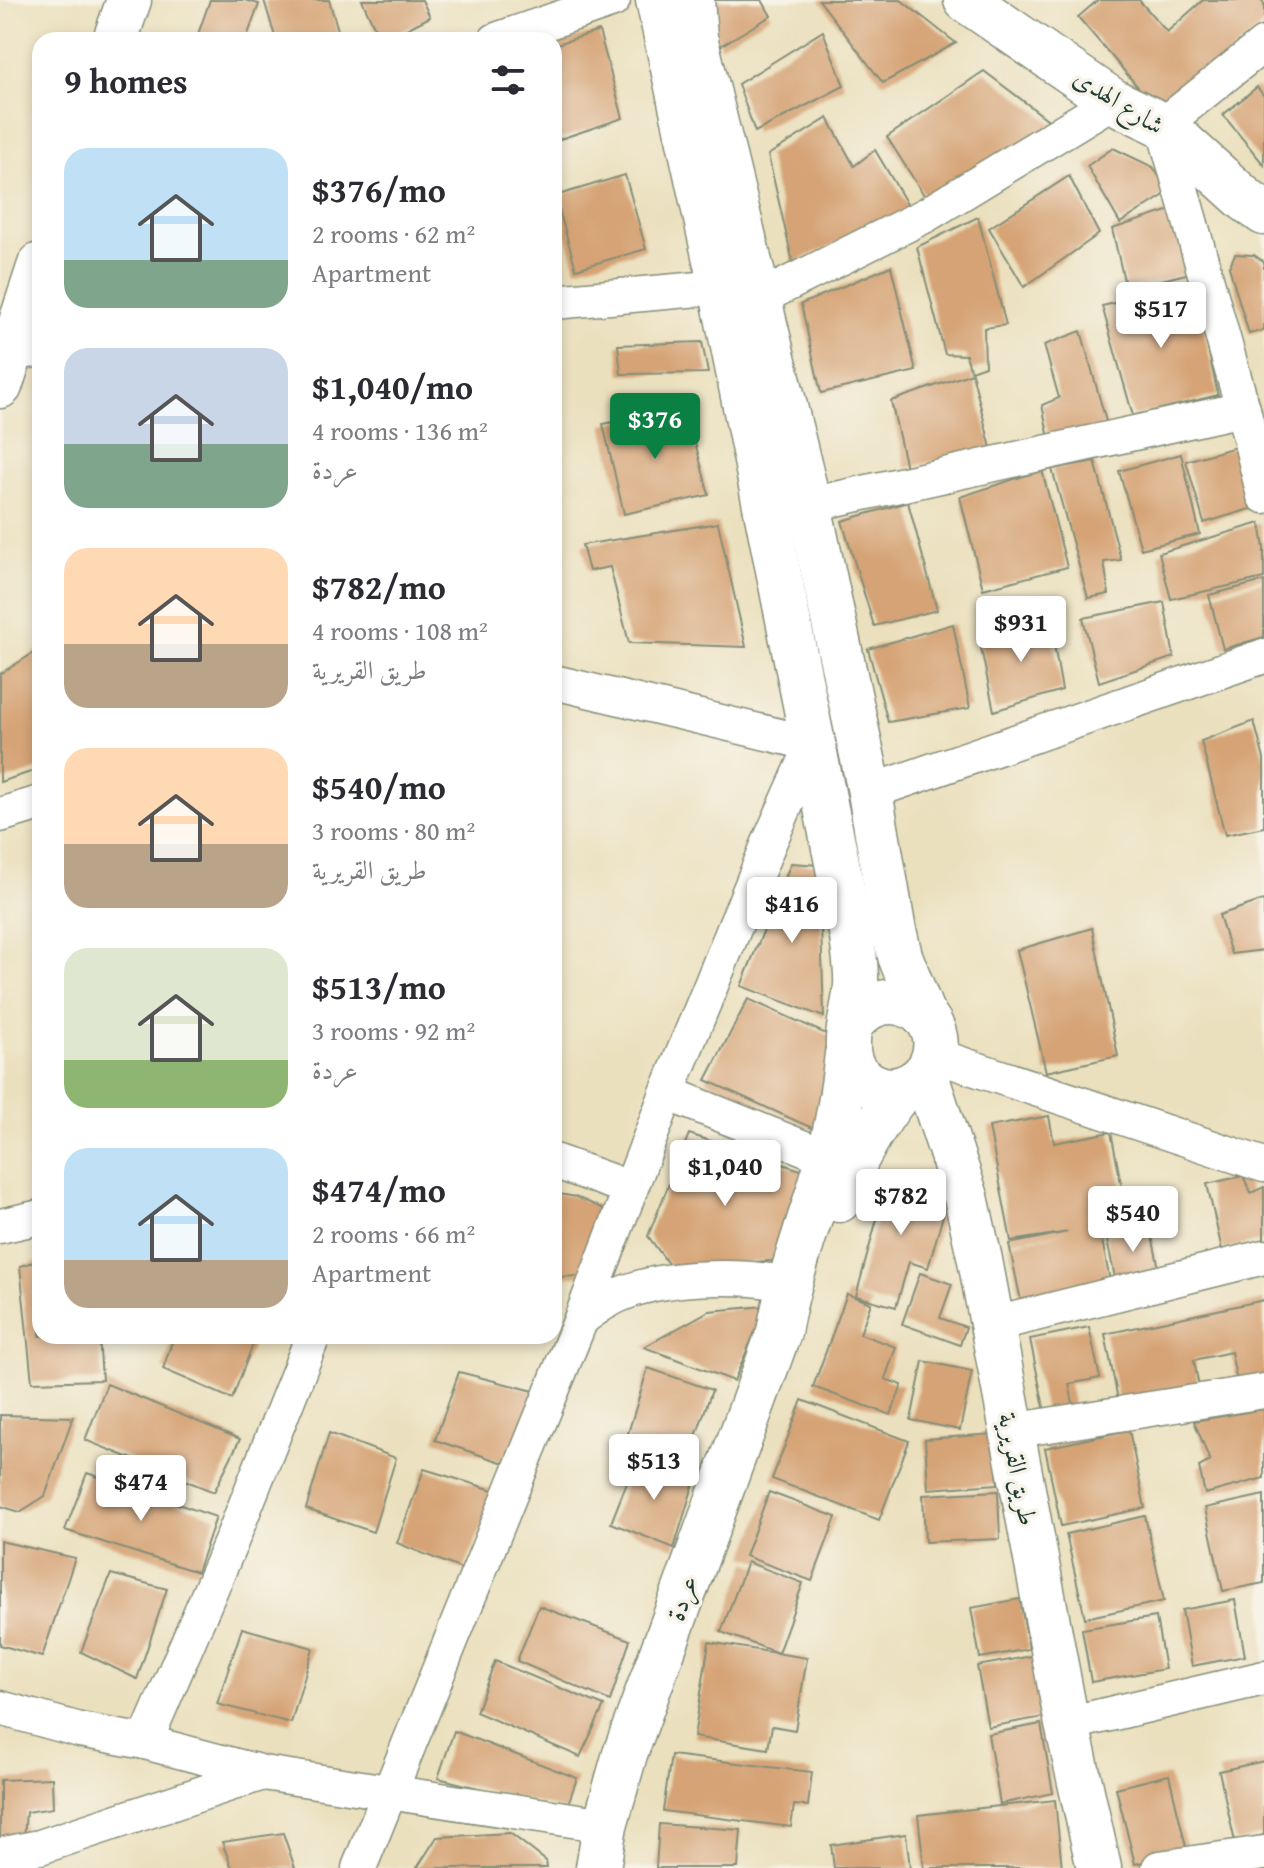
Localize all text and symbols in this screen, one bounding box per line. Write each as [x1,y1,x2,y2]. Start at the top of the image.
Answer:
text: 9 homes [64,56,188,105]
street label: شارع الهدى [1065,57,1172,146]
icon: filters [486,58,530,102]
text: $376/mo [312,165,446,214]
icon: home [128,180,224,276]
text: 2 rooms · 62 m² [312,214,475,253]
text: Apartment [312,253,431,292]
pin: $517 [1114,282,1208,350]
text: $517 [1134,288,1188,327]
text: $1,040/mo [312,362,473,411]
icon: home [128,380,224,476]
pin: $376 [608,393,702,461]
text: $376 [628,399,682,438]
text: 4 rooms · 136 m² [312,411,488,450]
text: عردة [312,450,358,489]
text: $782/mo [312,562,446,611]
icon: home [128,580,224,676]
pin: $931 [974,596,1068,664]
text: $931 [994,602,1048,641]
text: 4 rooms · 108 m² [312,611,488,650]
text: طريق القريرية [312,650,427,689]
text: $540/mo [312,762,446,811]
icon: home [128,780,224,876]
text: 3 rooms · 80 m² [312,811,475,850]
text: طريق القريرية [312,850,427,889]
pin: $416 [745,877,839,945]
text: $416 [765,883,819,922]
text: $513/mo [312,962,446,1011]
icon: home [128,980,224,1076]
text: 3 rooms · 92 m² [312,1011,475,1050]
text: عردة [312,1050,358,1089]
pin: $1,040 [660,1140,790,1208]
text: $1,040 [688,1146,762,1185]
text: $474/mo [312,1165,446,1214]
pin: $782 [854,1169,948,1237]
text: $782 [874,1175,928,1214]
icon: home [128,1180,224,1276]
pin: $540 [1086,1186,1180,1254]
text: $540 [1106,1192,1160,1231]
text: 2 rooms · 66 m² [312,1214,475,1253]
text: Apartment [312,1253,431,1292]
street label: طريق القريرية [988,1409,1049,1529]
pin: $513 [607,1434,701,1502]
text: $513 [627,1440,681,1479]
pin: $474 [94,1455,188,1523]
text: $474 [114,1461,168,1500]
street label: عردة [655,1570,708,1626]

